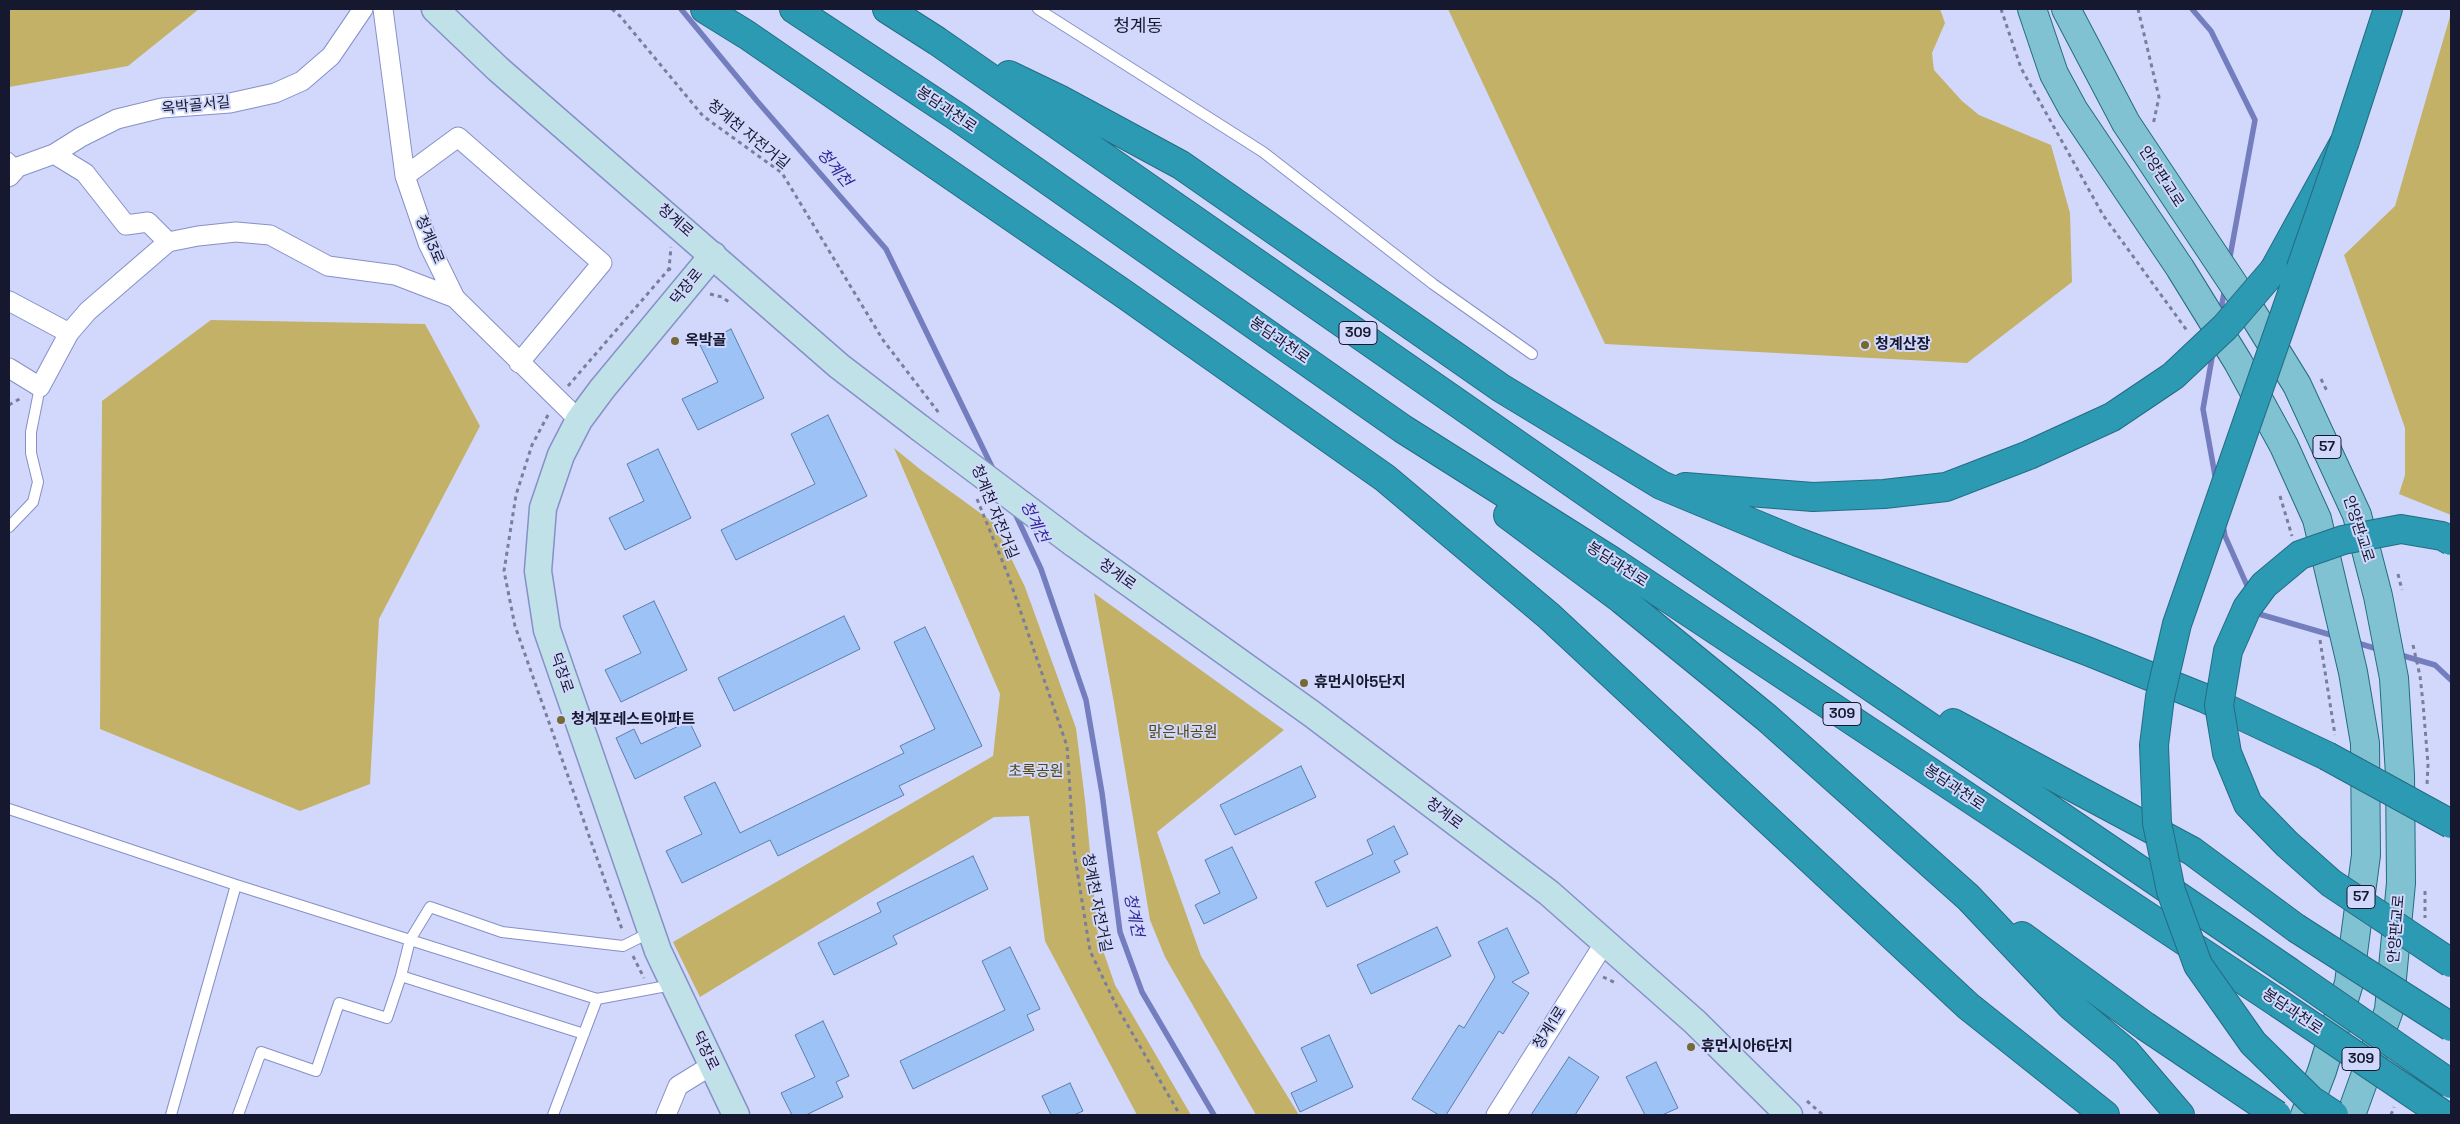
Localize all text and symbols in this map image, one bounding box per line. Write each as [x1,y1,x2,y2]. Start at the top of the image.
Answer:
district label: 청계동 [1113,16,1163,38]
street label: 봉담과천로 [912,83,980,137]
street label: 옥박골서길 [161,93,231,119]
street label: 청계천 자전거길 [703,96,793,174]
street label: 안양판교로 [2135,143,2187,211]
water label: 청계천 [812,145,856,191]
street label: 청계로 [653,201,697,241]
street label: 청계3로 [411,213,447,267]
street label: 덕장로 [667,265,707,309]
street label: 봉담과천로 [1246,314,1312,368]
road number: 309 [1339,322,1377,344]
place label: 옥박골 [685,332,726,350]
marker: 옥박골 [669,335,681,347]
place label: 청계산장 [1875,336,1930,354]
marker: 청계산장 [1859,339,1871,351]
road number: 57 [2313,436,2341,458]
street label: 청계천 자전거길 [967,462,1021,562]
street label: 안양판교로 [2339,493,2377,565]
water label: 청계천 [1016,498,1052,546]
street label: 봉담과천로 [1583,539,1651,591]
street label: 청계로 [1095,556,1139,594]
street label: 덕장로 [546,650,576,696]
place label: 휴먼시아5단지 [1314,674,1406,692]
marker: 휴먼시아5단지 [1298,677,1310,689]
road number: 309 [1823,702,1861,726]
place label: 청계포레스트아파트 [571,711,695,729]
marker: 청계포레스트아파트 [555,714,567,726]
park label: 맑은내공원 [1149,724,1217,742]
street label: 봉담과천로 [1920,761,1988,815]
park label: 초록공원 [1008,763,1064,781]
street label: 청계로 [1422,794,1466,834]
street label: 청계천 자전거길 [1078,852,1114,954]
road number: 57 [2347,886,2375,909]
water label: 청계천 [1119,891,1147,939]
street label: 안양판교로 [2385,894,2409,964]
street label: 봉담과천로 [2258,985,2326,1039]
street label: 청계1로 [1530,1003,1570,1053]
street label: 덕장로 [688,1028,722,1074]
place label: 휴먼시아6단지 [1701,1038,1793,1056]
marker: 휴먼시아6단지 [1685,1041,1697,1053]
road number: 309 [2342,1048,2380,1070]

